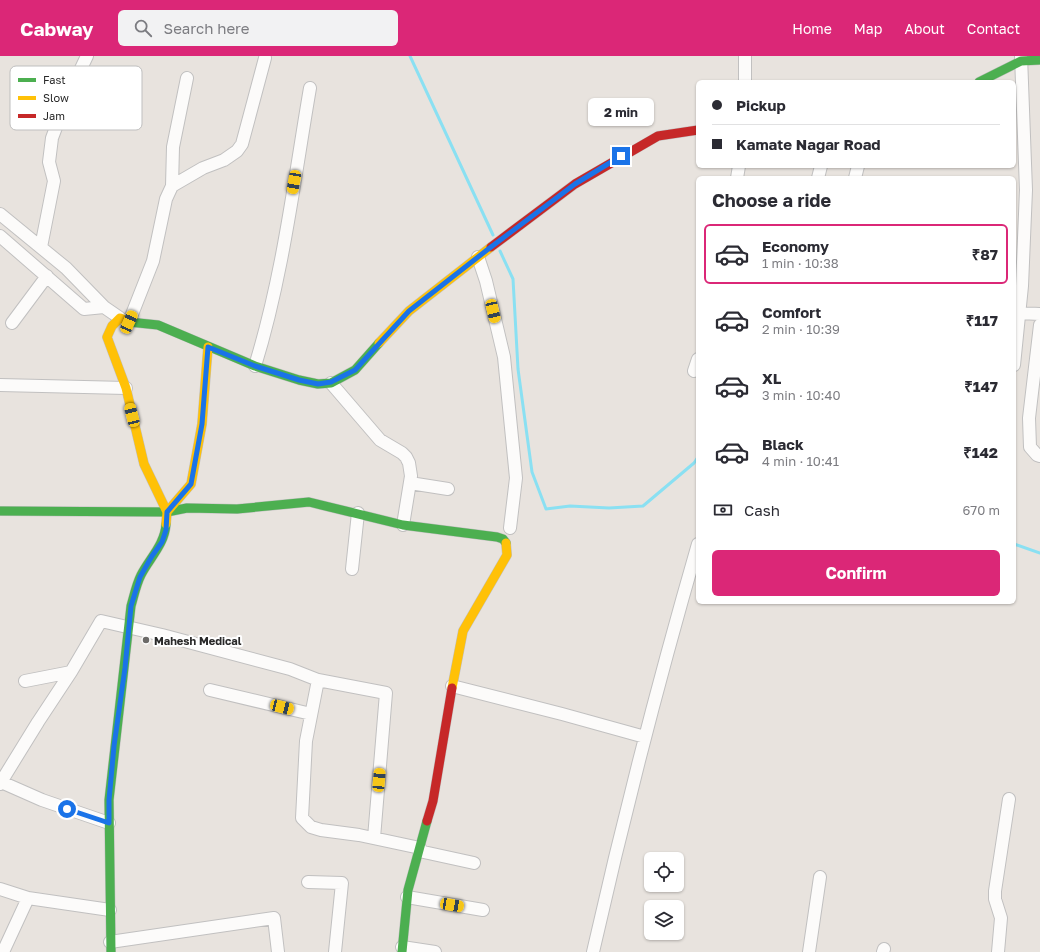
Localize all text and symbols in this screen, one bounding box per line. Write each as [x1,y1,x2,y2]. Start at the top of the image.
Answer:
search box [118,10,398,46]
text: Cabway [20,17,94,40]
icon: search [132,17,154,39]
text: Search here [164,19,249,37]
text: Home [792,20,832,37]
text: Map [854,20,882,37]
text: About [904,20,945,37]
text: Contact [967,20,1020,37]
legend [10,66,142,130]
text: Fast [43,73,66,86]
text: Slow [43,91,69,104]
text: Pickup [736,96,786,114]
callout: 2 min [588,98,654,126]
text: 2 min [604,104,638,120]
text: Jam [43,109,65,122]
text: Kamate Nagar Road [736,135,881,153]
route end [612,147,630,165]
car [286,169,302,195]
text: Choose a ride [712,189,831,211]
icon: car [714,236,750,272]
text: Economy [762,237,829,255]
text: ₹87 [972,245,998,263]
text: 1 min · 10:38 [762,255,839,271]
car [484,298,502,324]
icon: car [714,302,750,338]
text: Comfort [762,303,821,321]
car [119,309,139,335]
text: ₹117 [966,311,998,329]
text: 2 min · 10:39 [762,321,840,337]
icon: car [714,368,750,404]
text: XL [762,369,781,387]
text: ₹147 [964,377,998,395]
text: 3 min · 10:40 [762,387,841,403]
car [123,402,141,428]
icon: car [714,434,750,470]
text: Black [762,435,804,453]
text: ₹142 [963,443,998,461]
text: 4 min · 10:41 [762,453,839,469]
icon: cash [712,499,734,521]
text: Cash [744,501,780,519]
text: 670 m [962,502,1000,518]
button: Confirm [712,550,1000,596]
place label: Mahesh Medical [154,634,242,647]
marker: Mahesh Medical [141,635,151,645]
car [269,698,295,716]
car [372,768,386,792]
route start [58,800,76,818]
map controls [644,852,684,940]
button: locate [644,852,684,892]
car [439,897,465,913]
button: layers [644,900,684,940]

